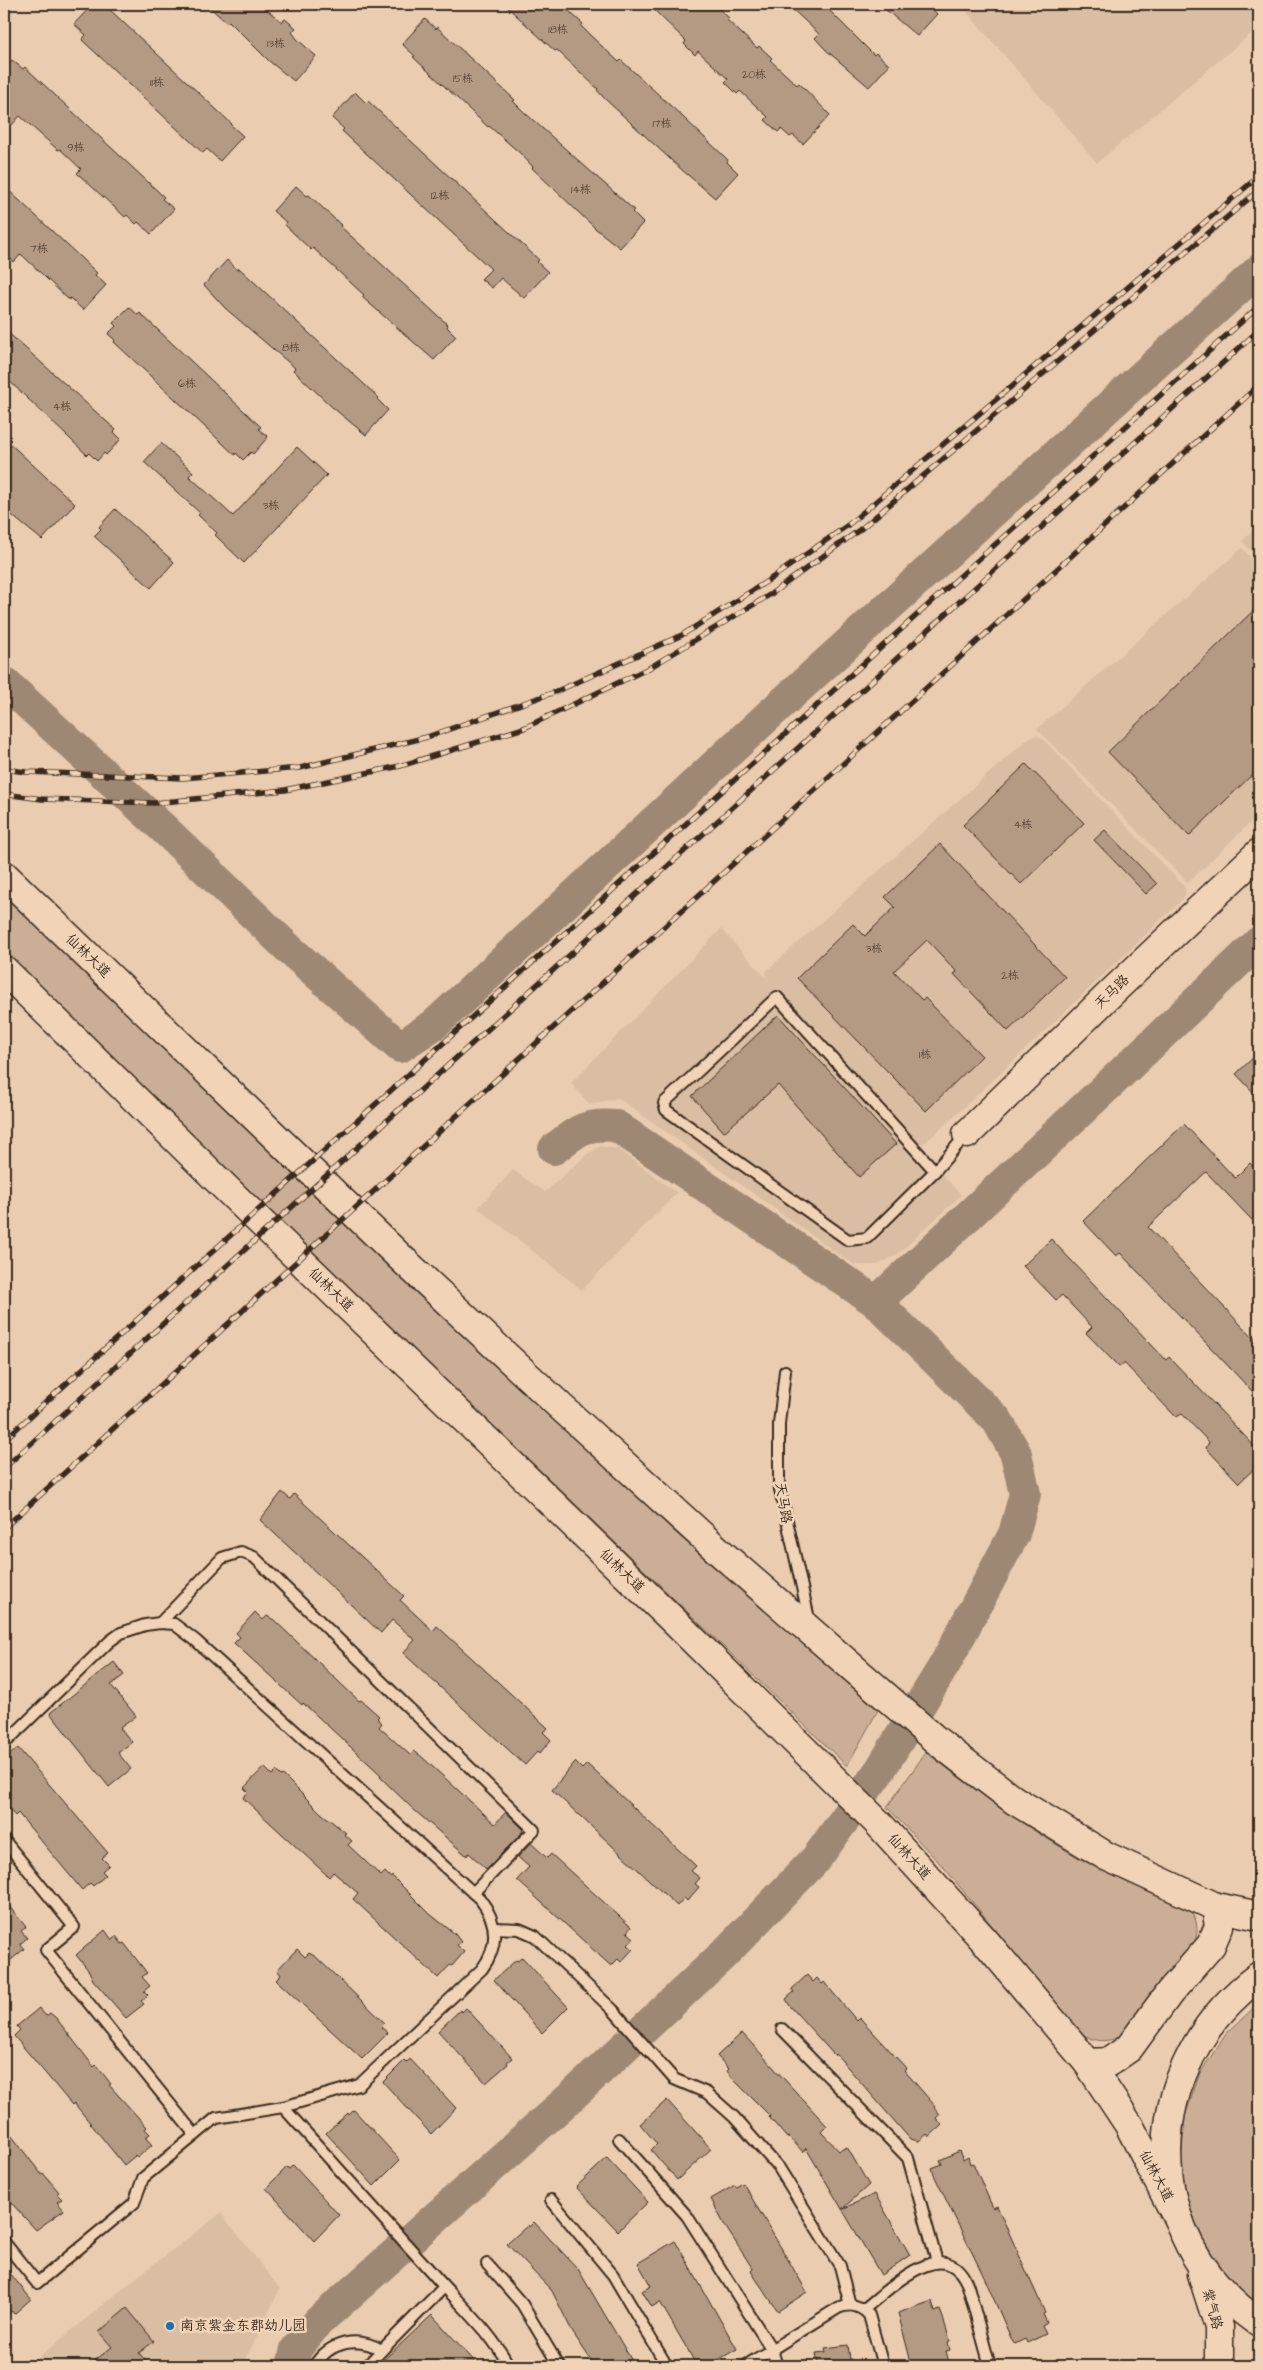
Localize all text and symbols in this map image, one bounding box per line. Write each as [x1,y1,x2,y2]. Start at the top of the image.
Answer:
house number: 18栋 [548,22,568,37]
house number: 13栋 [267,36,285,51]
house number: 20栋 [742,67,766,82]
house number: 15栋 [453,71,473,86]
house number: 11栋 [150,75,164,90]
house number: 17栋 [652,116,672,131]
house number: 9栋 [67,140,85,155]
house number: 14栋 [571,182,591,197]
house number: 12栋 [431,188,449,203]
house number: 7栋 [30,241,48,256]
house number: 8栋 [282,340,300,355]
house number: 6栋 [178,376,196,391]
house number: 4栋 [53,399,71,414]
house number: 3栋 [263,498,279,513]
house number: 4栋 [1014,817,1032,832]
street label: 仙林大道 [61,929,115,983]
house number: 3栋 [866,941,882,956]
house number: 2栋 [1001,968,1019,983]
street label: 天马路 [1090,970,1134,1014]
house number: 1栋 [919,1047,931,1062]
street label: 仙林大道 [304,1263,358,1317]
street label: 天马路 [770,1481,796,1525]
street label: 仙林大道 [595,1544,649,1598]
street label: 仙林大道 [883,1830,935,1884]
street label: 仙林大道 [1134,2147,1178,2205]
street label: 紫气路 [1197,2286,1227,2332]
place label: 南京紫金东郡幼儿园 [180,2316,306,2336]
marker: 南京紫金东郡幼儿园 [164,2320,176,2332]

